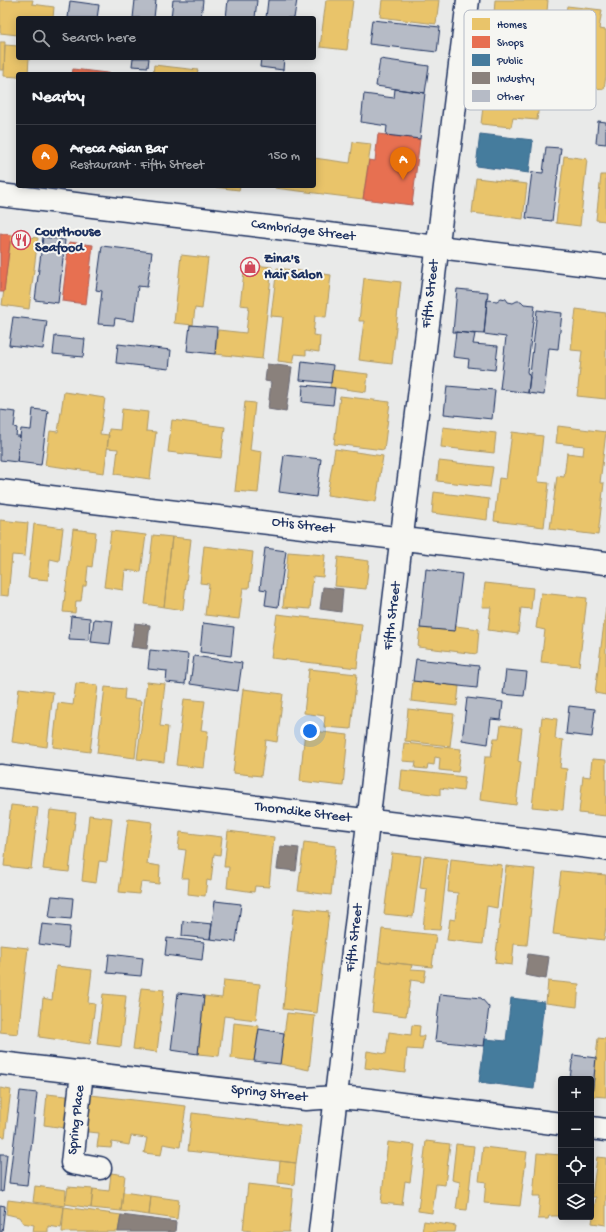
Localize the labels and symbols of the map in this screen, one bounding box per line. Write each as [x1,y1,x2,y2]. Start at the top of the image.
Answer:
legend [464,10,596,110]
text: Homes [497,20,527,32]
text: Shops [497,38,524,50]
text: Public [496,56,524,68]
text: Industry [497,74,535,86]
text: Other [497,92,525,104]
pin: A [390,147,416,180]
street label: Cambridge Street [250,216,357,246]
place label: Courthouse Seafood [34,224,102,257]
restaurant icon: Courthouse Seafood [10,229,32,251]
place label: Zina's Hair Salon [264,251,323,284]
shop icon: Zina's Hair Salon [239,256,261,278]
street label: Fifth Street [418,258,444,330]
street label: Otis Street [271,514,337,538]
street label: Fifth Street [380,580,406,652]
your location [300,721,320,741]
street label: Thorndike Street [253,799,354,828]
street label: Fifth Street [342,902,368,974]
street label: Spring Street [230,1082,309,1107]
street label: Spring Place [65,1084,89,1156]

